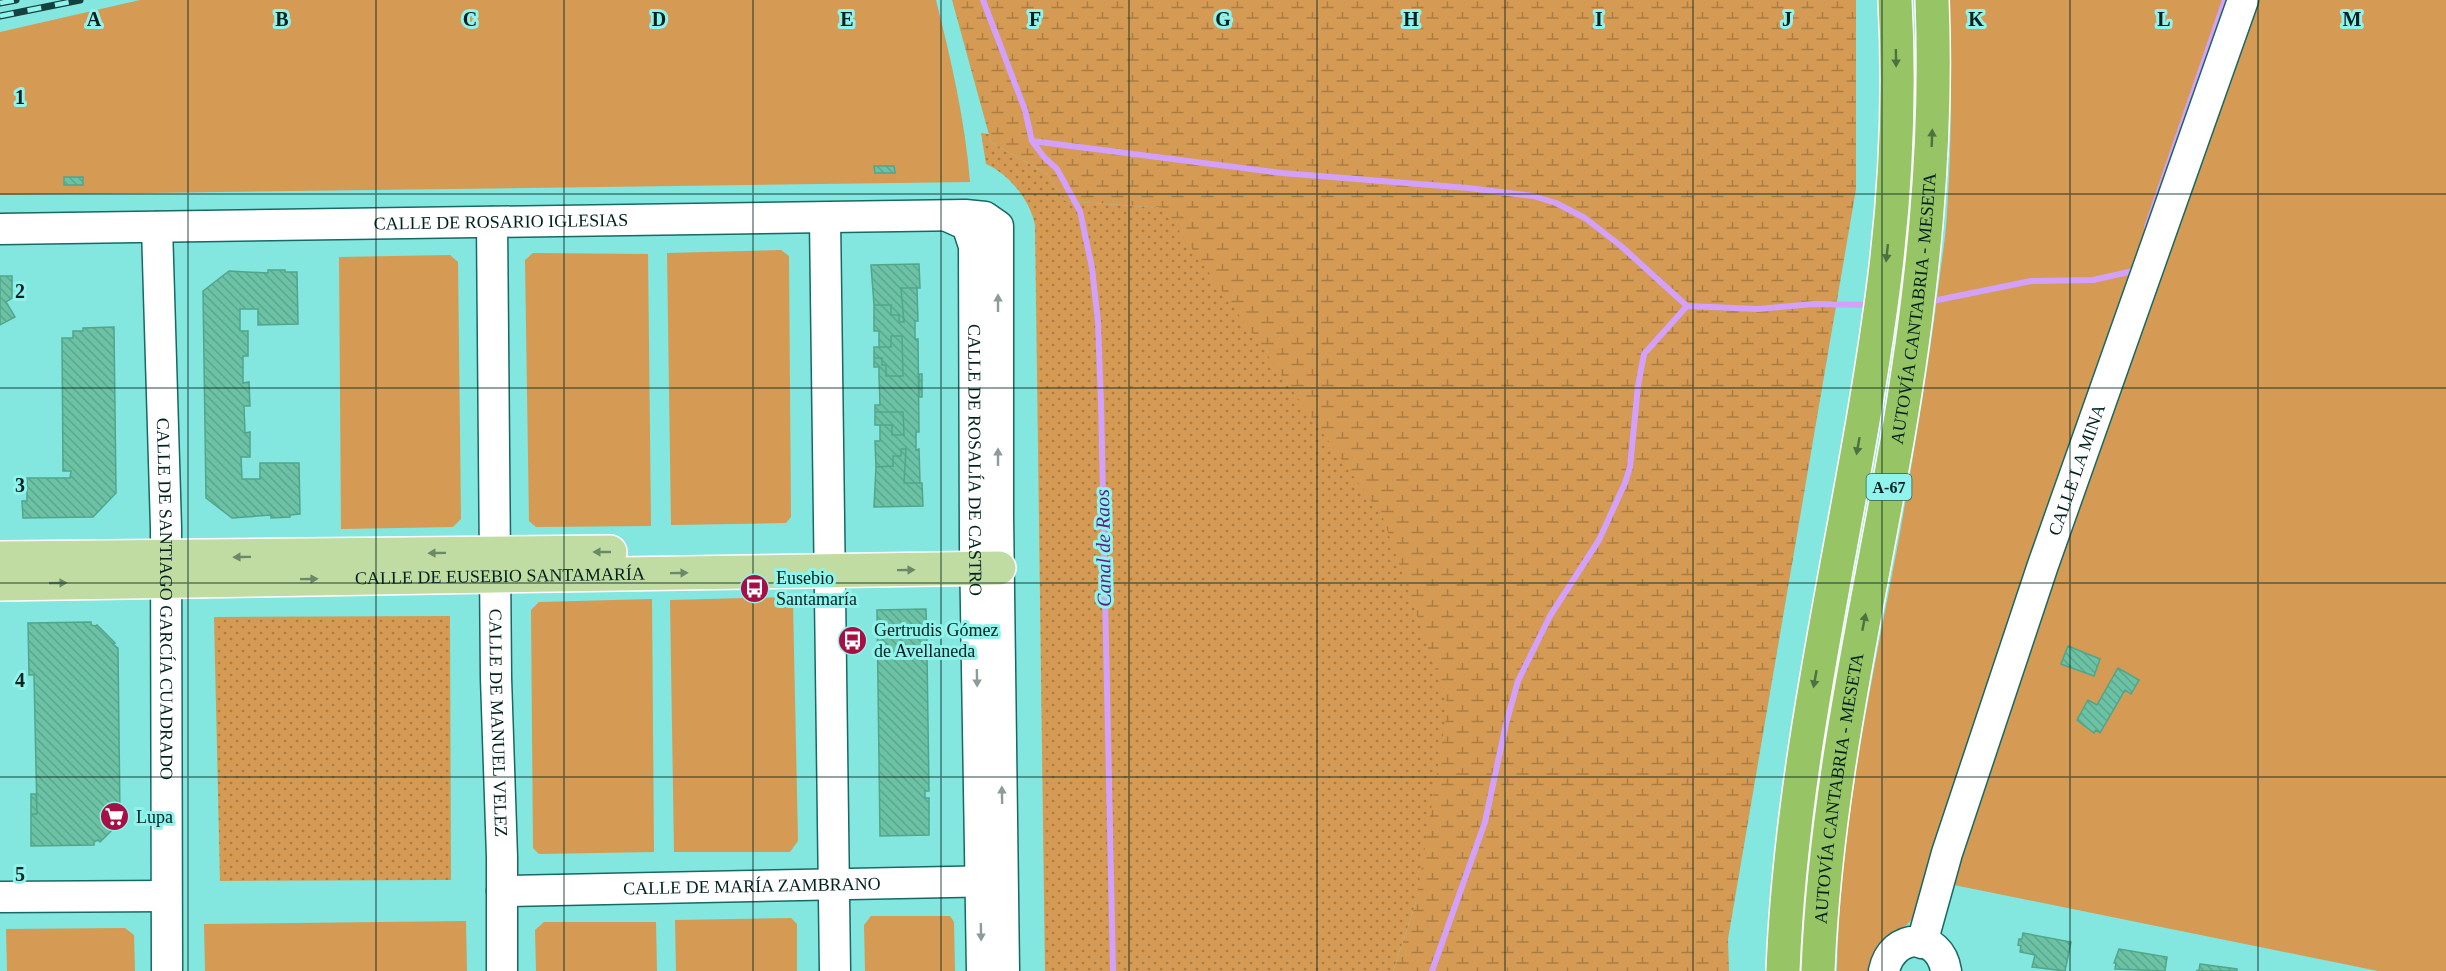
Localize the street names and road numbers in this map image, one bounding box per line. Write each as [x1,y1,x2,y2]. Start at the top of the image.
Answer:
street label: AUTOVÍA CANTABRIA - MESETA [1887,172,1940,446]
street label: CALLE DE ROSARIO IGLESIAS [374,210,628,234]
street label: CALLE DE ROSALÍA DE CASTRO [964,324,986,596]
street label: CALLE LA MINA [2044,401,2109,538]
street label: CALLE DE SANTIAGO GARCÍA CUADRADO [153,418,177,780]
road number: A-67 [1866,474,1912,500]
street label: CALLE DE EUSEBIO SANTAMARÍA [355,563,645,588]
street label: CALLE DE MANUEL VELEZ [485,609,511,838]
street label: AUTOVÍA CANTABRIA - MESETA [1811,651,1867,925]
street label: CALLE DE MARÍA ZAMBRANO [623,873,881,899]

